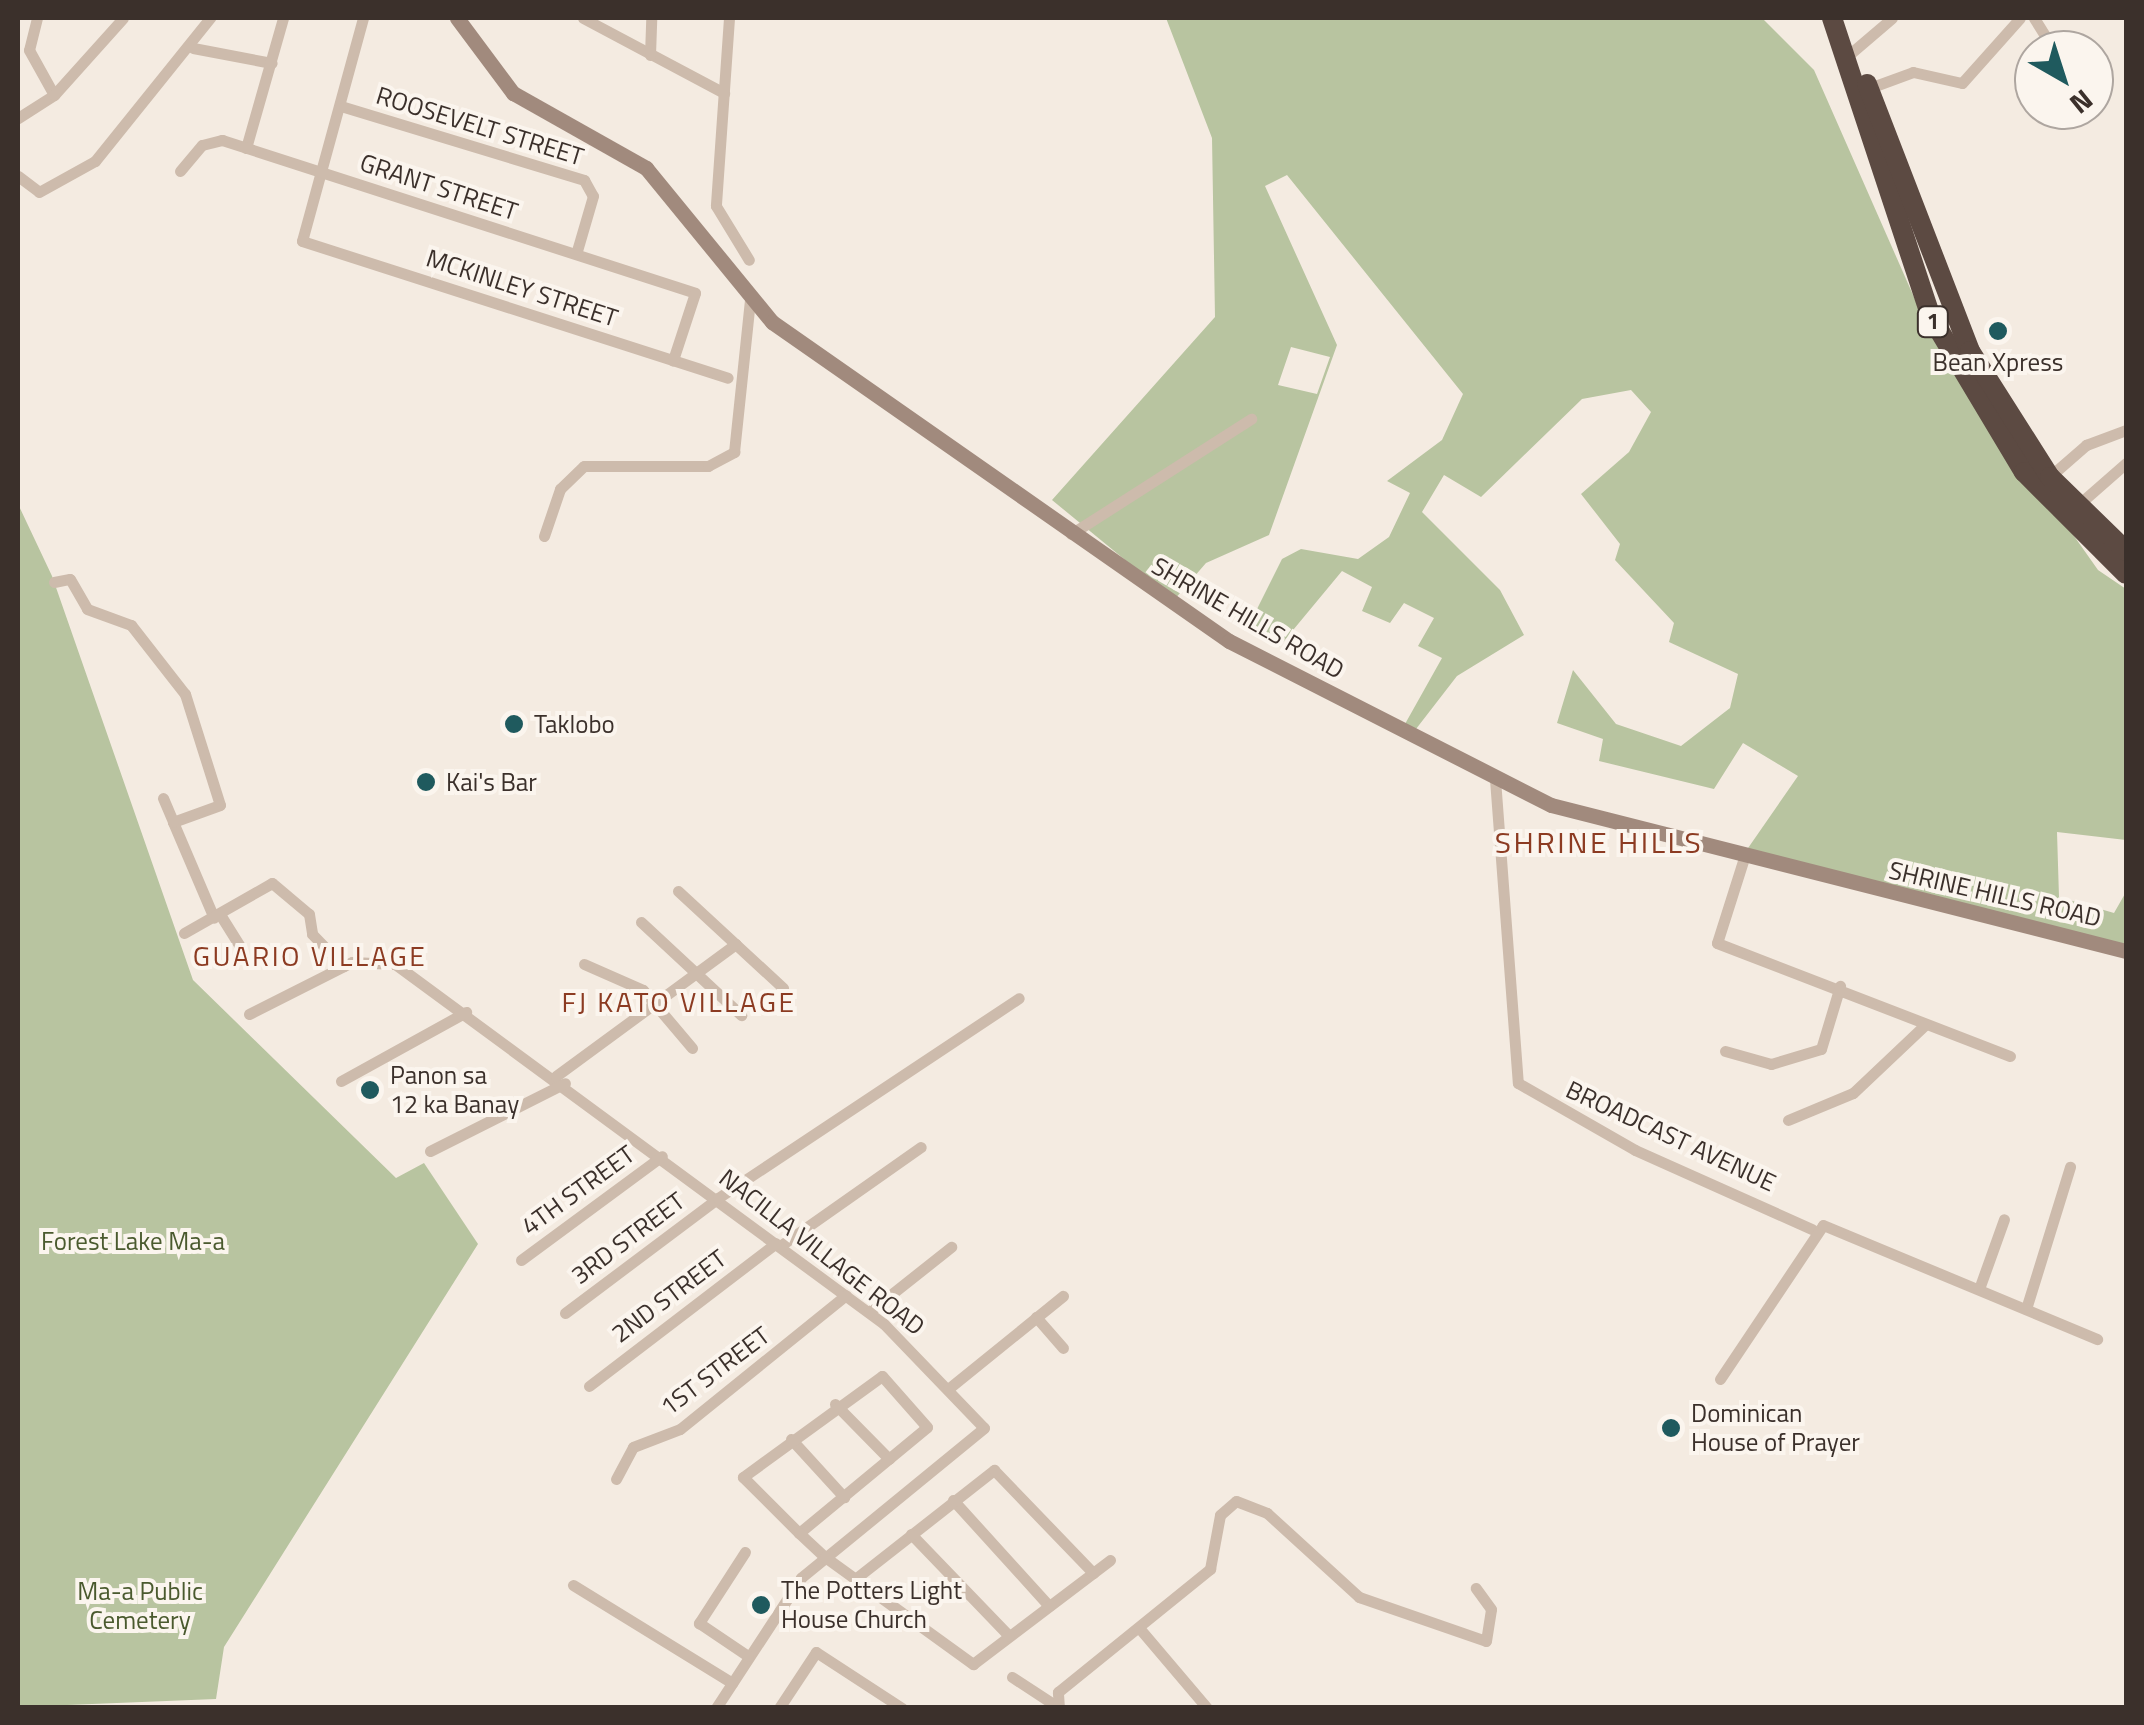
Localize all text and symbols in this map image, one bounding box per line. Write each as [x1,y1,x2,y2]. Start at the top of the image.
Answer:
north arrow [2014,30,2114,130]
text: N [2061,79,2103,125]
street label: ROOSEVELT STREET [373,80,587,172]
street label: GRANT STREET [356,147,522,227]
street label: MCKINLEY STREET [422,243,622,333]
road number: 1 [1916,305,1950,339]
marker: Bean Xpress [1987,320,2009,342]
place label: Bean Xpress [1933,347,2063,377]
street label: SHRINE HILLS ROAD [1147,551,1349,685]
place label: Taklobo [534,709,615,739]
marker: Taklobo [503,713,525,735]
place label: Kai's Bar [446,767,537,797]
marker: Kai's Bar [415,771,437,793]
district label: SHRINE HILLS [1495,824,1703,860]
street label: SHRINE HILLS ROAD [1886,855,2104,933]
district label: GUARIO VILLAGE [193,939,427,973]
district label: FJ KATO VILLAGE [561,985,797,1019]
place label: Panon sa 12 ka Banay [390,1061,519,1120]
street label: BROADCAST AVENUE [1561,1074,1781,1198]
marker: Panon sa 12 ka Banay [359,1079,381,1101]
street label: 4TH STREET [516,1139,640,1241]
street label: NACILLA VILLAGE ROAD [713,1163,931,1341]
street label: 3RD STREET [565,1186,691,1290]
park label: Forest Lake Ma-a [41,1226,225,1256]
street label: 2ND STREET [606,1243,732,1349]
street label: 1ST STREET [654,1320,776,1422]
place label: Dominican House of Prayer [1691,1399,1860,1458]
marker: Dominican House of Prayer [1660,1417,1682,1439]
place label: The Potters Light House Church [781,1576,962,1635]
park label: Ma-a Public Cemetery [77,1577,203,1636]
marker: The Potters Light House Church [750,1594,772,1616]

